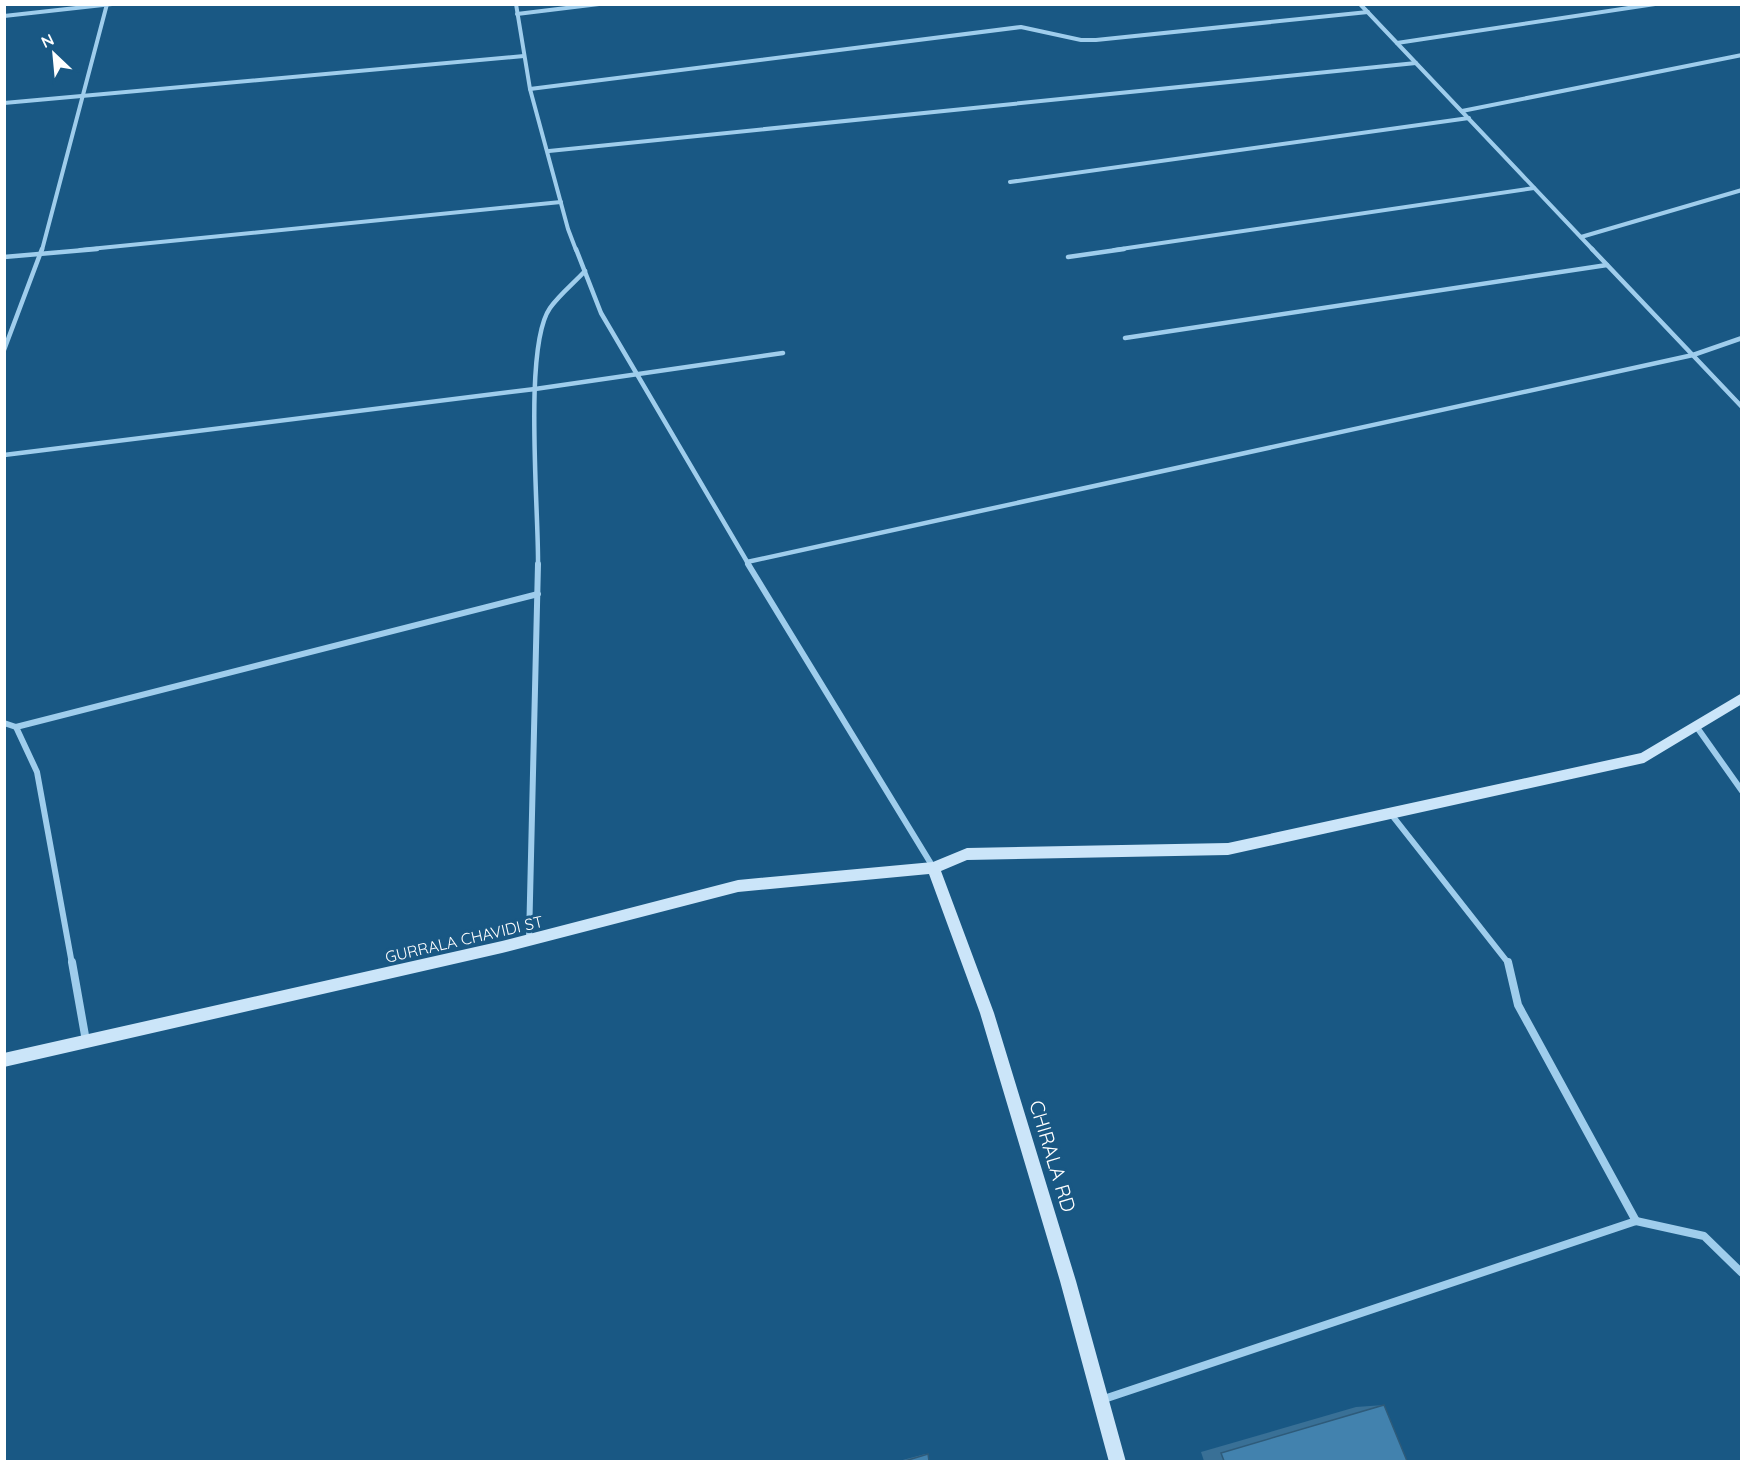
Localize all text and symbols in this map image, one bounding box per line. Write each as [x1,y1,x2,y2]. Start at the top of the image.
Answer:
north arrow [24,24,84,84]
text: N [38,29,57,52]
street label: GURRALA CHAVIDI ST [383,911,545,967]
street label: CHIRALA RD [1024,1097,1082,1215]

